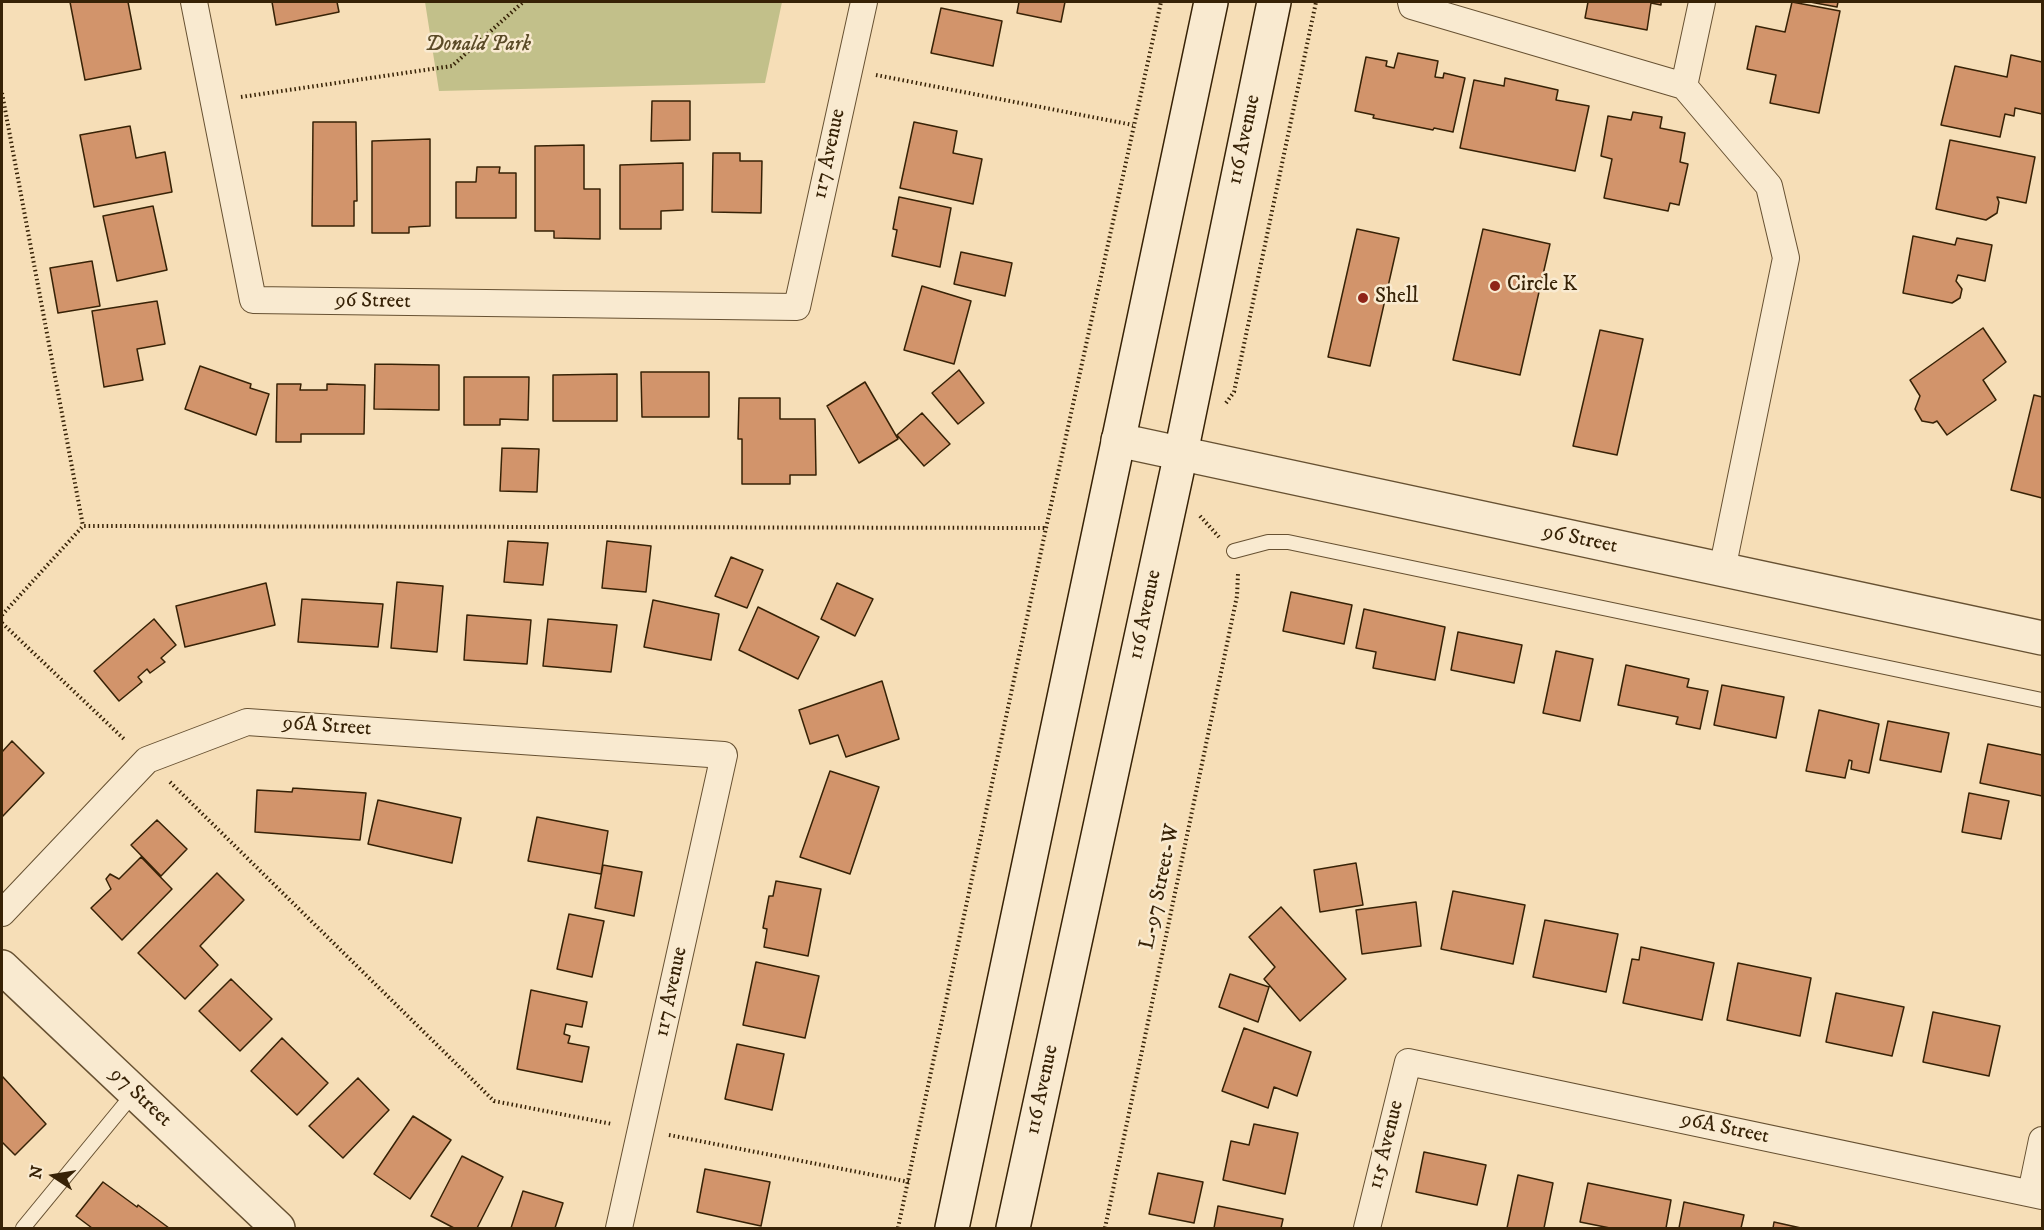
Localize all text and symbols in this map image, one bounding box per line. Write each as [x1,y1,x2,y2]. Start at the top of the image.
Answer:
park label: Donald Park [425,33,531,59]
street label: 116 Avenue [1223,93,1267,187]
street label: 117 Avenue [808,107,852,201]
place label: Circle K [1507,273,1577,299]
marker: Circle K [1488,279,1502,293]
place label: Shell [1375,285,1418,311]
street label: 96 Street [335,289,411,315]
marker: Shell [1356,291,1370,305]
street label: 96 Street [1540,520,1620,560]
street label: 116 Avenue [1124,568,1168,662]
street label: 96A Street [282,711,372,743]
street label: L-97 Street-W [1135,822,1187,952]
street label: 117 Avenue [650,945,694,1039]
street label: 116 Avenue [1021,1043,1065,1137]
street label: 97 Street [104,1063,176,1133]
street label: 115 Avenue [1364,1098,1410,1192]
street label: 96A Street [1679,1107,1771,1151]
north arrow [24,1146,84,1206]
text: N [25,1164,48,1181]

